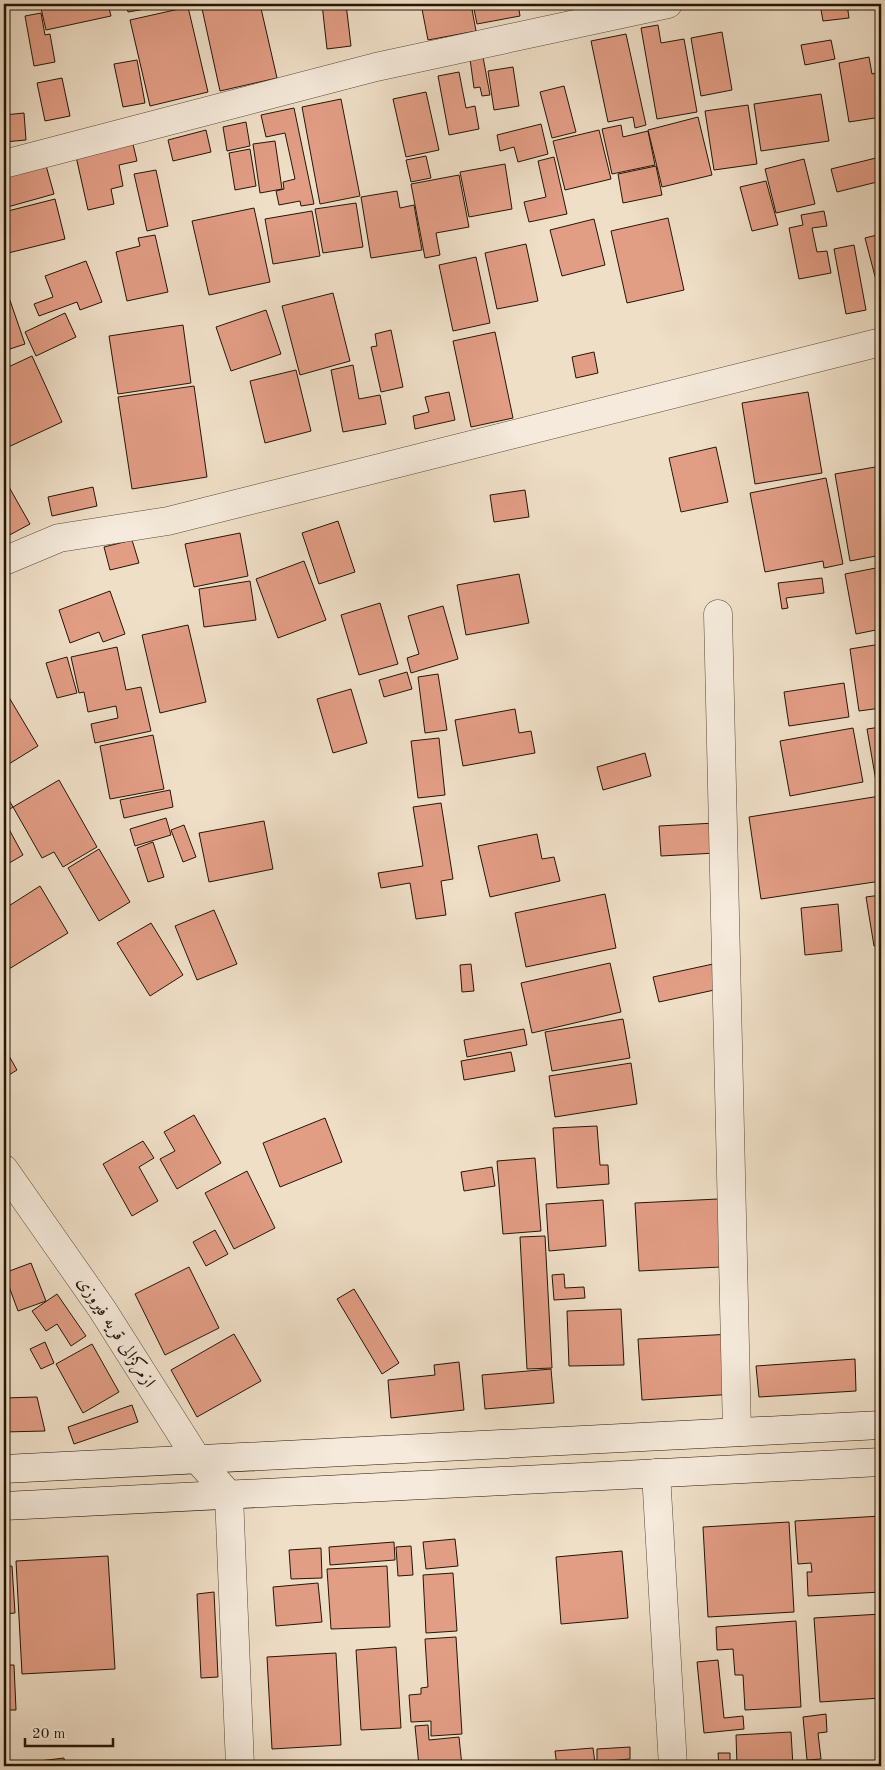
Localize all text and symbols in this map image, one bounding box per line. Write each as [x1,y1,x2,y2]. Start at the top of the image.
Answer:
street label: ازمرکزالی قریه فیروزی [71,1272,160,1392]
scale bar [25,1715,112,1747]
text: 20 m [32,1727,66,1742]

